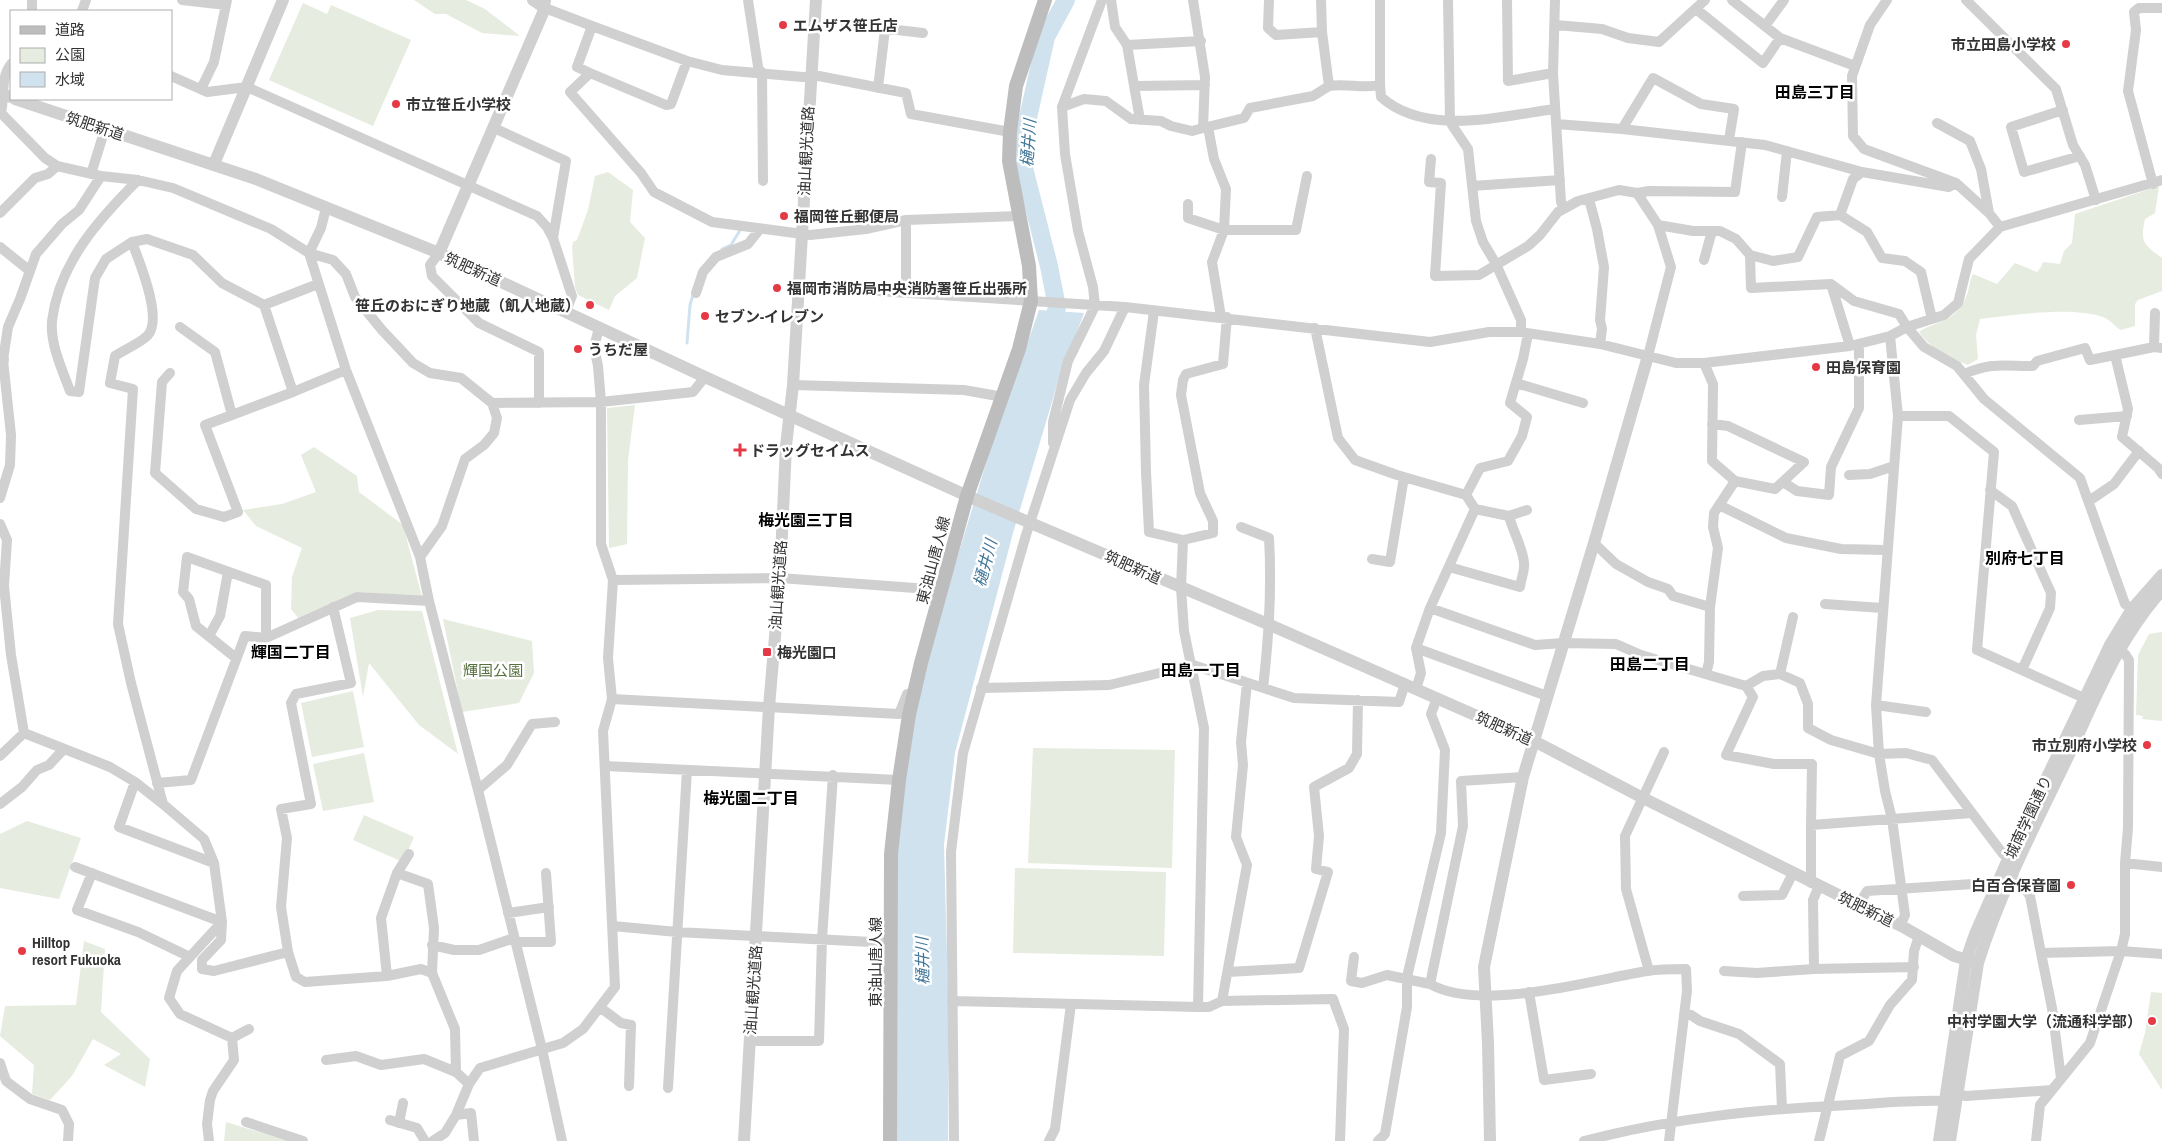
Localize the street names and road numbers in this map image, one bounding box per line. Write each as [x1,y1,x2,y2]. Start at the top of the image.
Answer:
street label: 油山観光道路 [793,106,819,196]
street label: 筑肥新道 [63,107,127,145]
street label: 筑肥新道 [441,247,505,291]
street label: 東油山唐人線 [911,514,955,606]
street label: 油山観光道路 [764,539,792,631]
street label: 筑肥新道 [1101,545,1165,589]
street label: 筑肥新道 [1472,706,1536,750]
street label: 城南学園通り [1999,772,2057,862]
street label: 筑肥新道 [1834,886,1898,932]
street label: 東油山唐人線 [865,917,886,1007]
street label: 油山観光道路 [739,944,767,1036]

